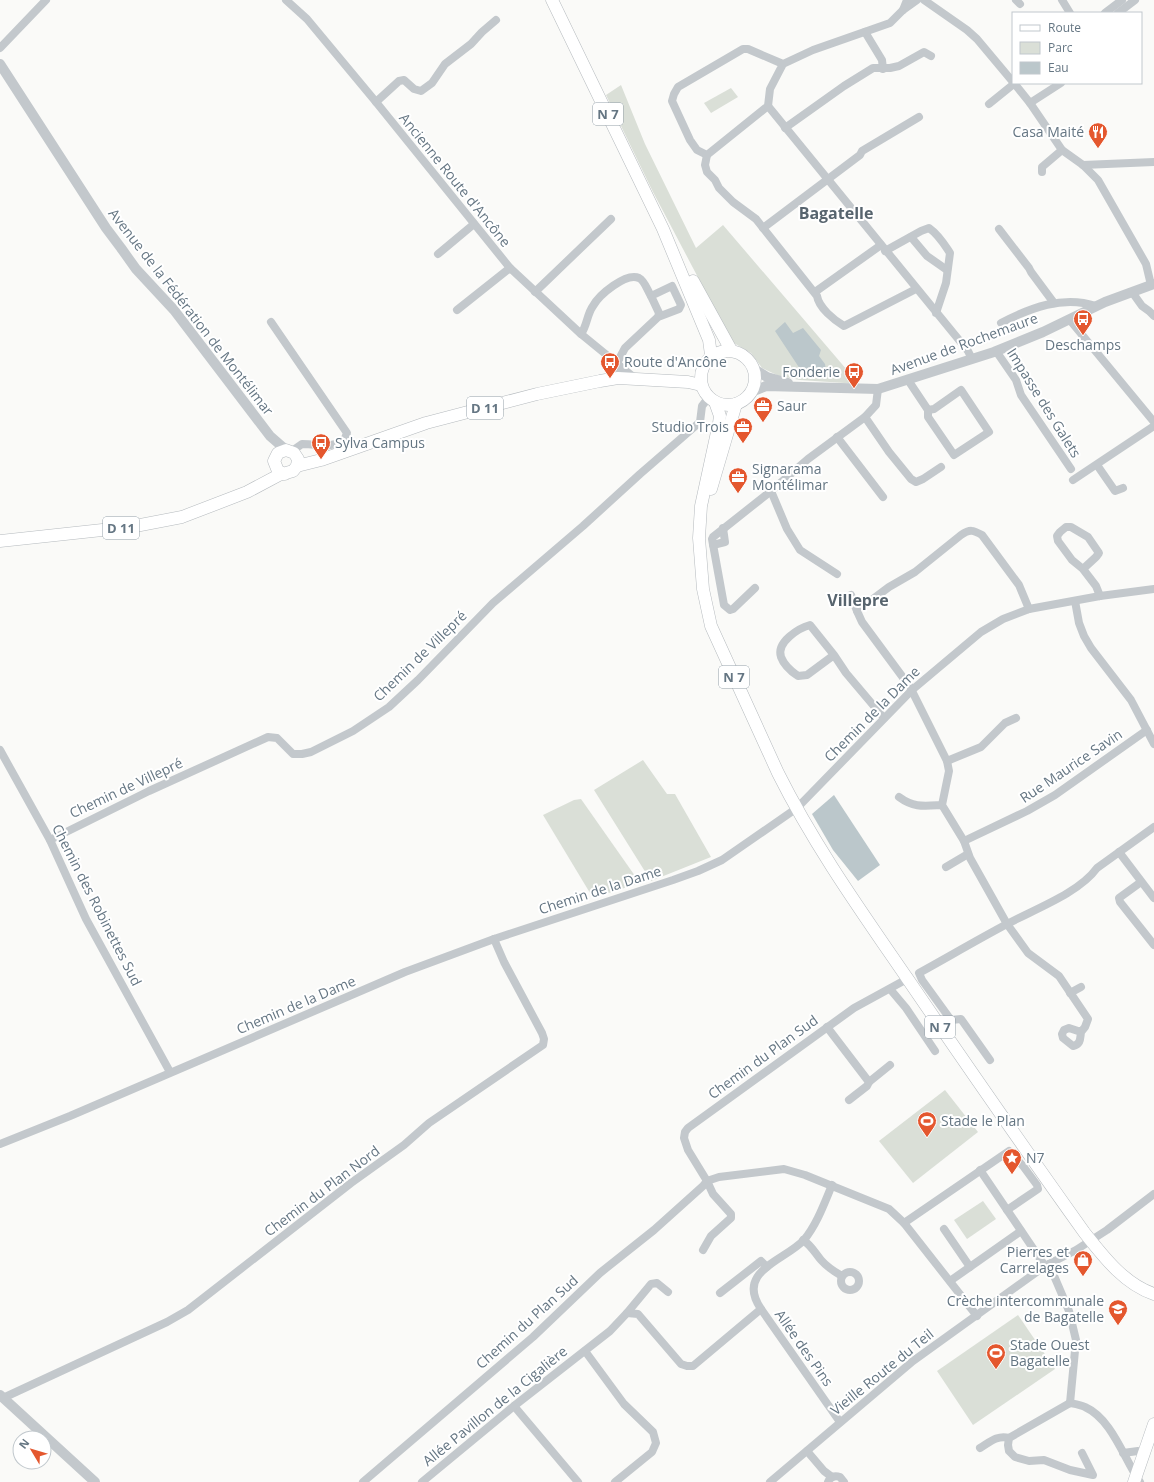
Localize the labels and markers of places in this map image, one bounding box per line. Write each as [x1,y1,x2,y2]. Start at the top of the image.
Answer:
restaurant icon: Casa Maité [1087,121,1109,149]
place label: Casa Maité [1013,122,1084,141]
bus stop icon: Deschamps [1072,308,1094,336]
place label: Deschamps [1045,335,1121,354]
bus stop icon: Route d'Ancône [599,351,621,379]
place label: Route d'Ancône [624,352,727,371]
bus stop icon: Fonderie [843,361,865,389]
place label: Fonderie [782,362,840,381]
office icon: Saur [752,395,774,423]
place label: Saur [777,396,807,415]
office icon: Studio Trois [732,416,754,444]
place label: Studio Trois [652,417,729,436]
bus stop icon: Sylva Campus [310,432,332,460]
place label: Sylva Campus [335,433,425,452]
place label: Signarama Montélimar [752,459,828,494]
office icon: Signarama Montélimar [727,466,749,494]
sports icon: Stade le Plan [916,1110,938,1138]
place label: Stade le Plan [941,1111,1025,1130]
place icon: N7 [1001,1147,1023,1175]
place label: N7 [1026,1148,1045,1167]
place label: Pierres et Carrelages [1000,1242,1069,1277]
shop icon: Pierres et Carrelages [1072,1249,1094,1277]
place label: Crèche intercommunale de Bagatelle [947,1291,1104,1326]
school or university icon: Crèche intercommunale de Bagatelle [1107,1298,1129,1326]
place label: Stade Ouest Bagatelle [1010,1335,1090,1370]
sports icon: Stade Ouest Bagatelle [985,1342,1007,1370]

